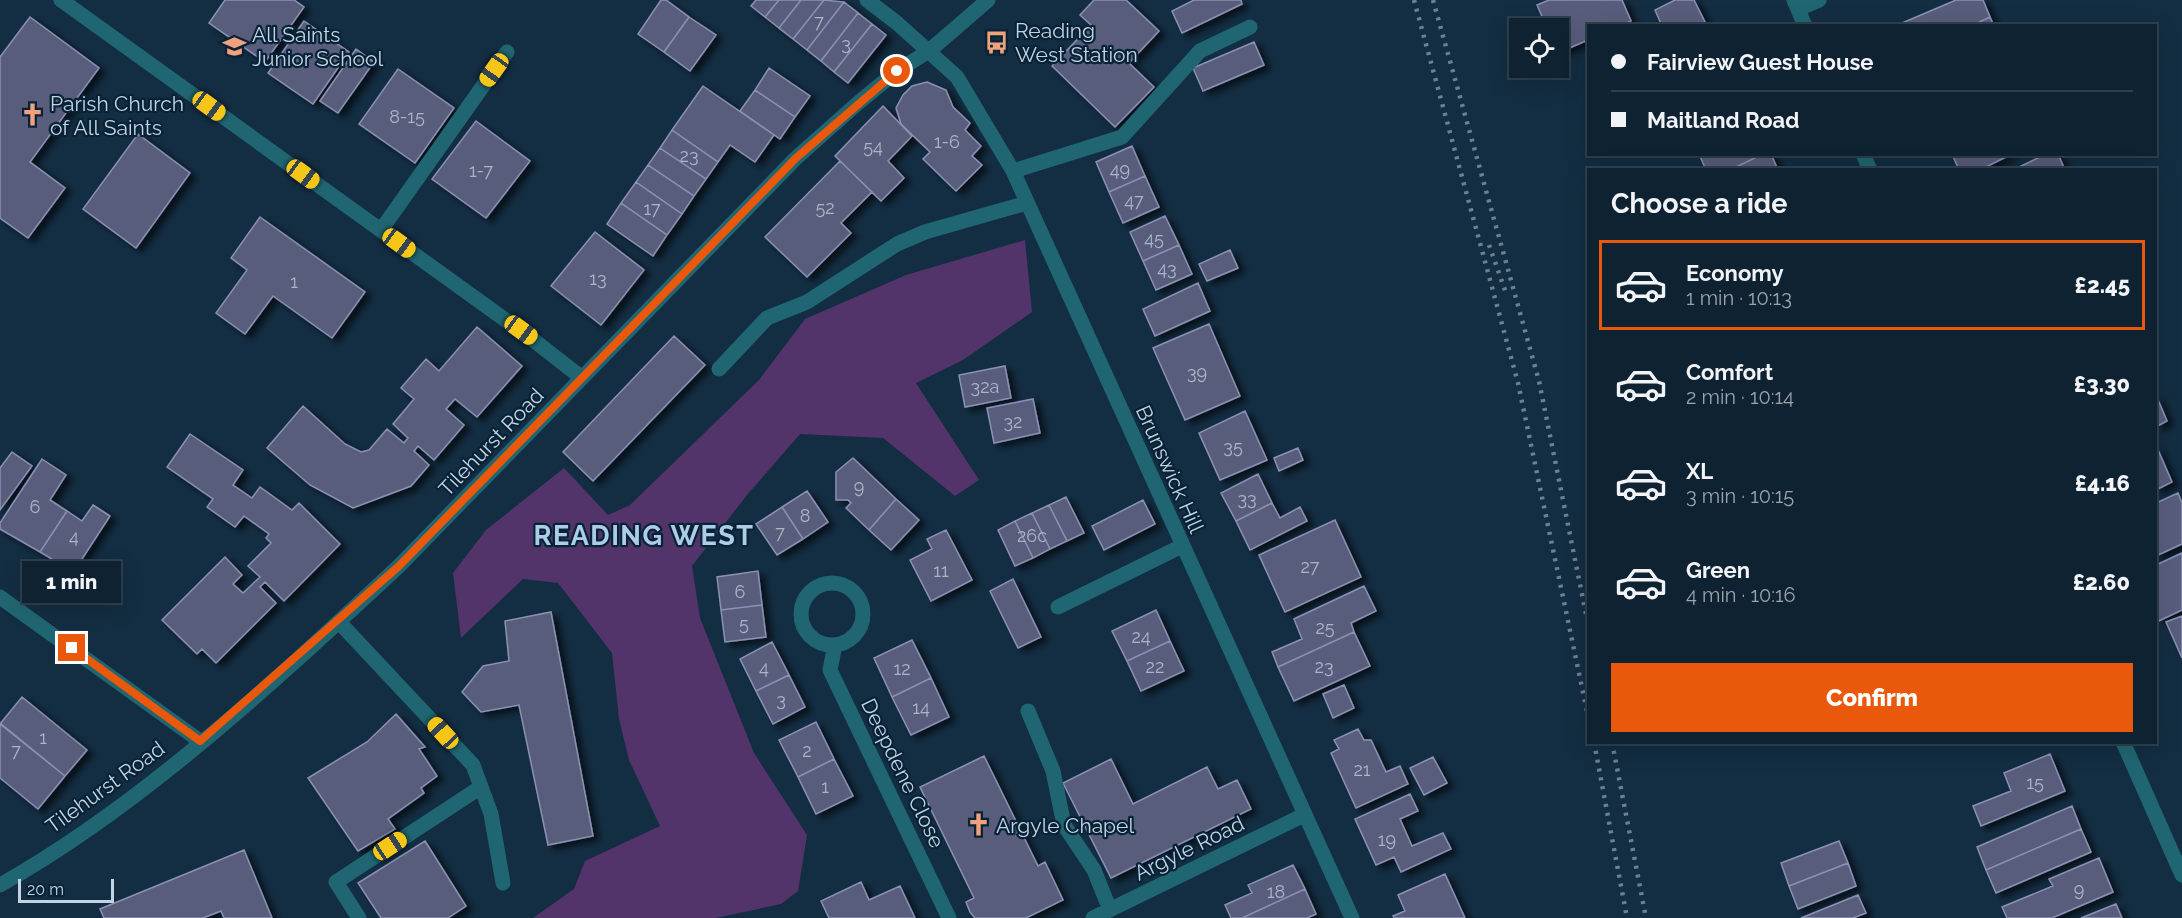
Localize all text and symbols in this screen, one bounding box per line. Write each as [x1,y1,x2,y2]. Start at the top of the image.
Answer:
house number: 7 [814,11,824,32]
place label: Reading West Station [1015,18,1138,67]
map controls [1509,18,1569,78]
button: locate [1509,18,1569,78]
place label: All Saints Junior School [252,22,384,71]
bus stop icon: Reading West Station [984,29,1010,55]
school or university icon: All Saints Junior School [221,33,247,59]
house number: 3 [841,33,851,54]
text: Fairview Guest House [1647,49,1874,75]
car [476,50,512,90]
route start [883,57,910,84]
car [189,88,229,124]
place label: Parish Church of All Saints [50,91,184,140]
church icon: Parish Church of All Saints [19,102,45,128]
house number: 8-15 [389,106,425,127]
text: Maitland Road [1647,107,1799,133]
house number: 1-6 [934,131,960,152]
house number: 54 [863,136,883,157]
house number: 23 [680,145,699,166]
car [283,156,323,192]
house number: 49 [1110,159,1130,180]
house number: 1-7 [469,160,493,181]
text: Choose a ride [1611,188,1787,219]
house number: 47 [1124,190,1144,211]
house number: 52 [815,197,835,218]
house number: 17 [643,198,661,219]
car [379,225,419,261]
house number: 45 [1144,228,1164,249]
house number: 43 [1157,258,1177,279]
icon: car [1614,258,1668,312]
text: Economy [1686,260,1784,286]
house number: 13 [589,268,607,289]
house number: 1 [290,271,298,292]
text: £2.45 [2075,272,2130,298]
text: 1 min · 10:13 [1686,286,1792,310]
car [501,312,541,348]
icon: car [1614,357,1668,411]
text: Comfort [1686,359,1773,385]
house number: 39 [1187,362,1207,383]
text: £3.30 [2074,371,2130,397]
house number: 32a [971,376,999,397]
street label: Tilehurst Road [433,383,549,501]
text: 2 min · 10:14 [1686,385,1794,409]
street label: Brunswick Hill [1131,401,1209,537]
house number: 32 [1004,411,1023,432]
house number: 35 [1223,436,1243,457]
icon: car [1614,456,1668,510]
text: XL [1686,458,1713,484]
text: £4.16 [2075,470,2130,496]
house number: 9 [854,476,864,497]
text: 3 min · 10:15 [1686,484,1794,508]
house number: 33 [1237,488,1257,509]
house number: 6 [30,496,41,517]
house number: 8 [800,505,810,526]
district label: READING WEST [533,520,755,551]
house number: 7 [775,522,785,543]
house number: 26c [1017,525,1047,546]
house number: 4 [69,526,79,547]
icon: car [1614,555,1668,609]
house number: 27 [1300,556,1320,577]
text: Green [1686,557,1750,583]
house number: 11 [933,560,949,581]
callout: 1 min [22,561,122,603]
text: £2.60 [2073,569,2130,595]
text: 1 min [46,570,97,594]
house number: 6 [735,581,746,602]
text: 4 min · 10:16 [1686,583,1796,607]
house number: 5 [739,613,749,634]
house number: 25 [1315,617,1335,638]
house number: 24 [1131,626,1151,647]
route end [58,634,85,661]
house number: 22 [1146,656,1164,677]
house number: 23 [1315,656,1334,677]
house number: 4 [759,657,769,678]
house number: 12 [893,658,911,679]
button: Confirm [1611,663,2133,732]
house number: 3 [776,689,786,710]
street label: Deepdene Close [856,694,950,852]
house number: 14 [912,697,930,718]
car [424,714,462,752]
house number: 1 [39,727,47,748]
street label: Tilehurst Road [41,736,169,838]
house number: 7 [11,740,21,761]
house number: 2 [802,740,812,761]
house number: 21 [1353,759,1371,780]
house number: 15 [2026,772,2044,793]
house number: 1 [821,776,829,797]
street label: Argyle Road [1130,811,1248,885]
church icon: Argyle Chapel [965,812,991,838]
place label: Argyle Chapel [996,813,1134,838]
car [370,829,410,863]
house number: 19 [1378,829,1396,850]
scale bar [18,876,114,904]
house number: 9 [2074,879,2084,900]
text: 20 m [27,880,64,899]
house number: 18 [1267,881,1285,902]

